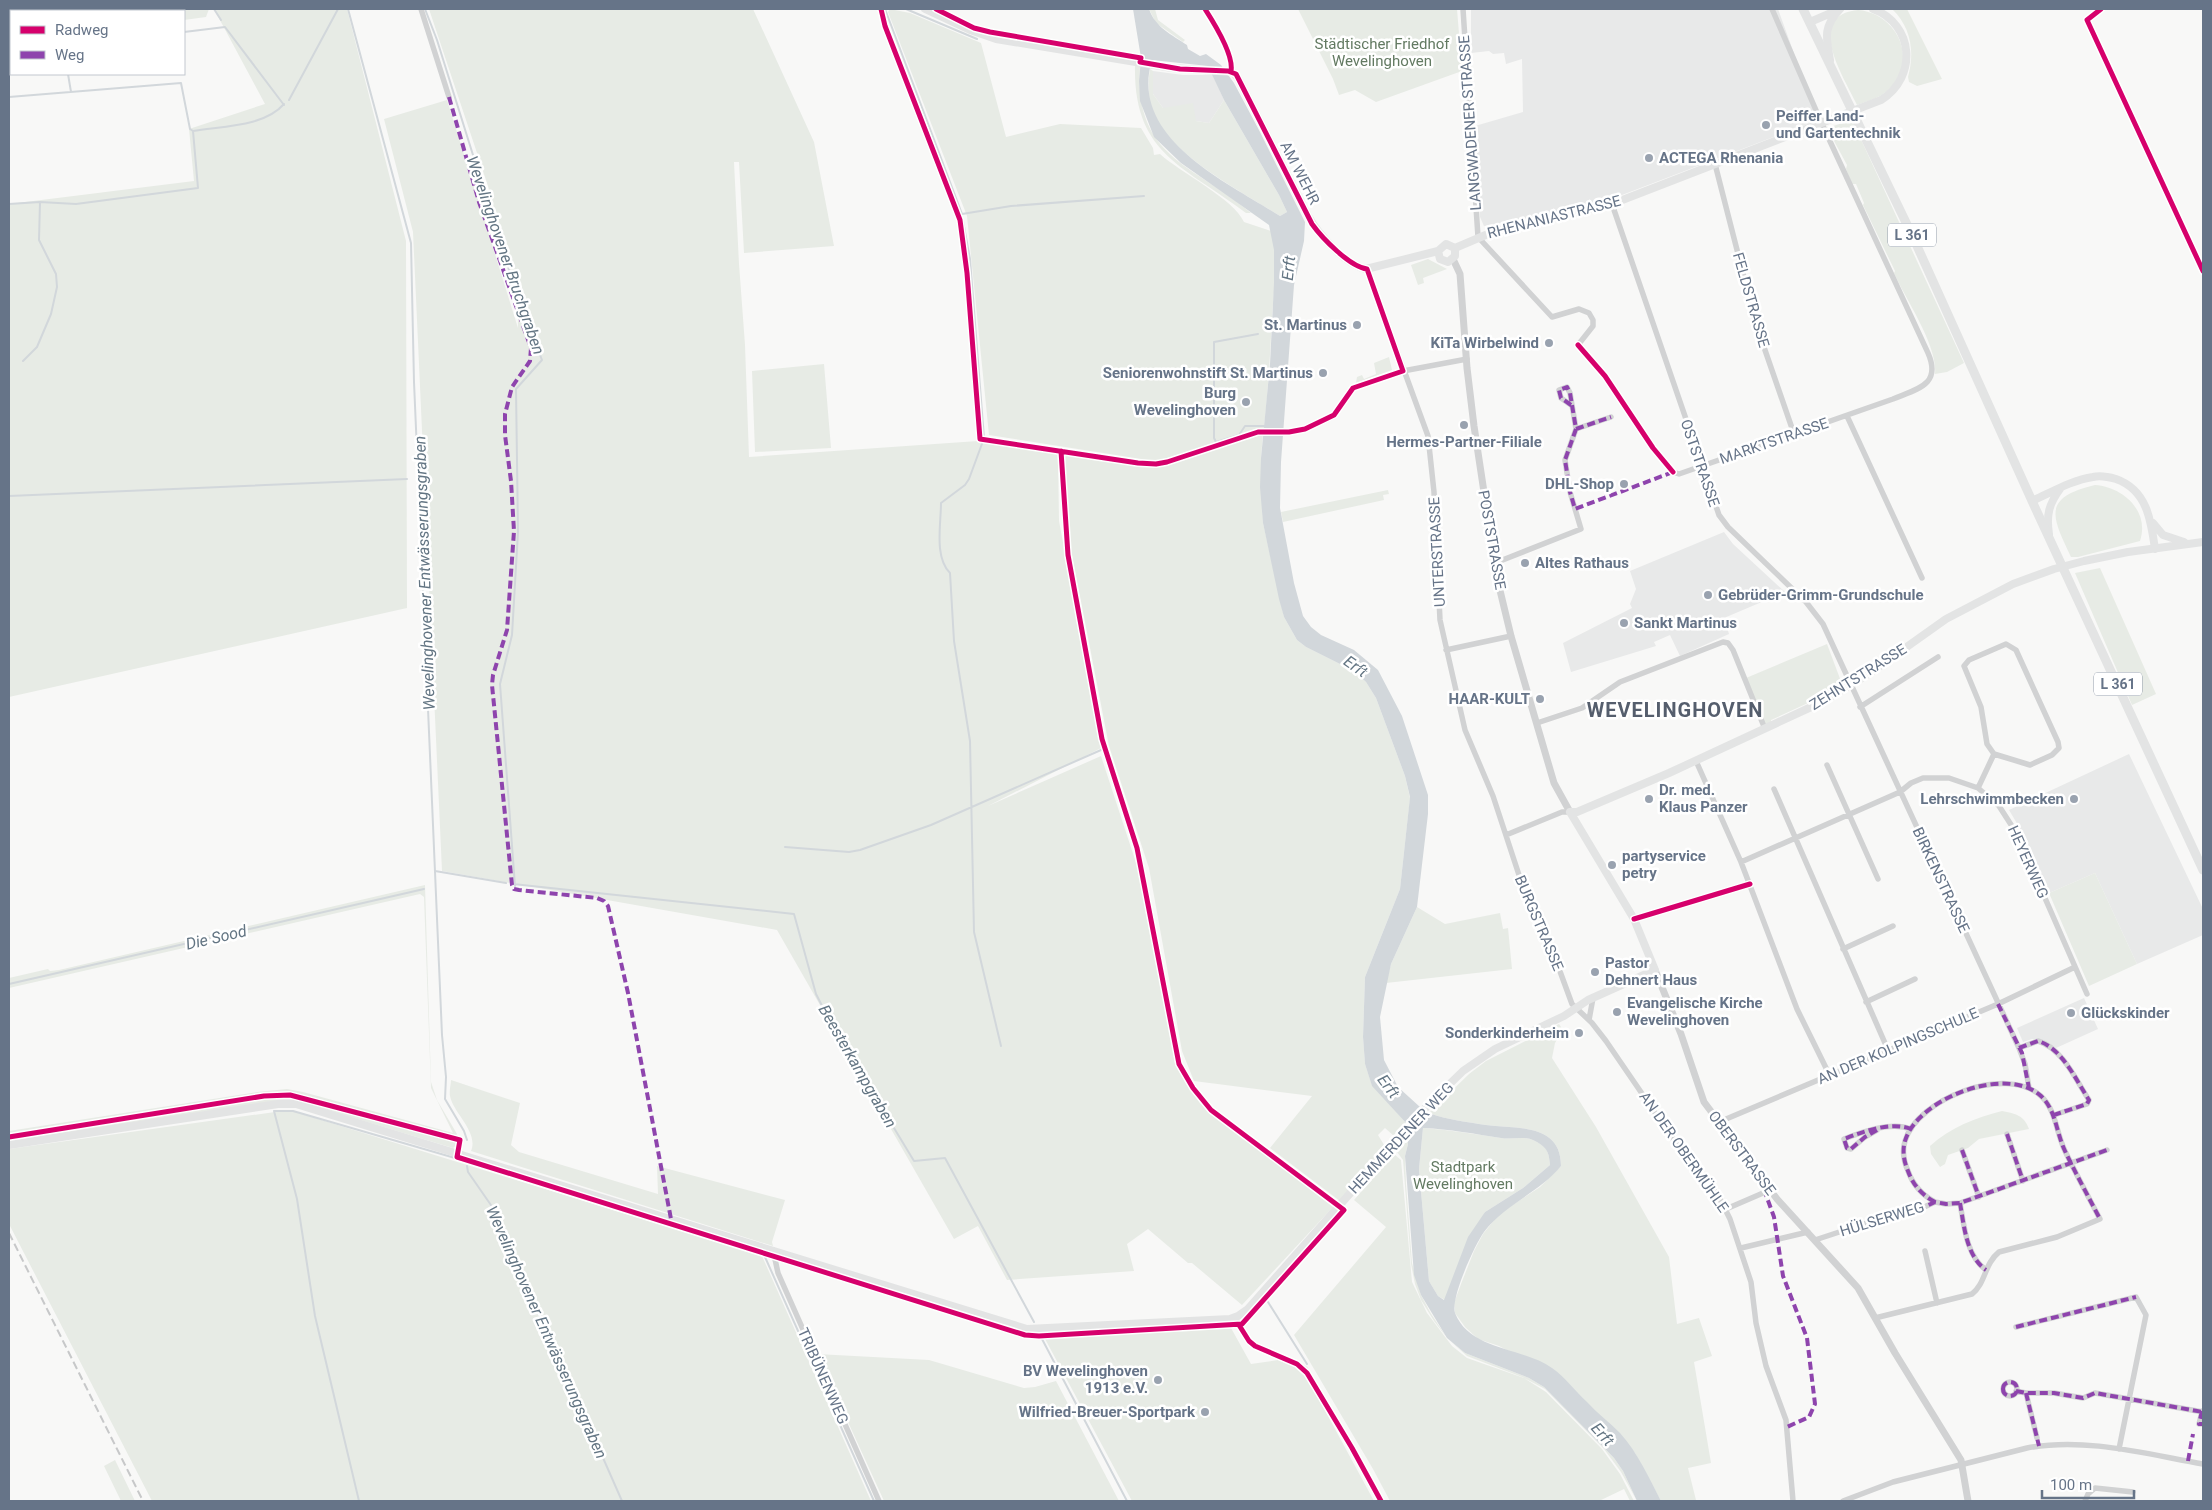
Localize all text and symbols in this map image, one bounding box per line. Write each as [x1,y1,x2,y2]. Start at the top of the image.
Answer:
legend [10,10,185,75]
text: Radweg [55,21,109,39]
street label: LANGWADENER STRASSE [1455,34,1485,211]
park label: Städtischer Friedhof Wevelinghoven [1315,35,1450,70]
text: Weg [55,46,84,64]
place label: Peiffer Land- und Gartentechnik [1776,107,1901,142]
marker: Peiffer Land- und Gartentechnik [1760,119,1772,131]
street label: AM WEHR [1276,138,1324,208]
place label: ACTEGA Rhenania [1659,149,1783,167]
marker: ACTEGA Rhenania [1643,152,1655,164]
water label: Wevelinghovener Bruchgraben [463,153,549,357]
street label: RHENANIASTRASSE [1485,192,1623,242]
road number: L 361 [1888,224,1936,246]
street label: FELDSTRASSE [1729,250,1773,350]
water label: Erft [1278,254,1299,281]
place label: St. Martinus [1264,316,1347,334]
marker: St. Martinus [1351,319,1363,331]
place label: KiTa Wirbelwind [1431,334,1539,352]
marker: KiTa Wirbelwind [1543,337,1555,349]
place label: Seniorenwohnstift St. Martinus [1103,364,1313,382]
marker: Seniorenwohnstift St. Martinus [1317,367,1329,379]
place label: Burg Wevelinghoven [1134,384,1236,419]
marker: Burg Wevelinghoven [1240,396,1252,408]
street label: MARKTSTRASSE [1717,414,1831,468]
street label: OSTSTRASSE [1677,417,1724,510]
marker: Hermes-Partner-Filiale [1458,419,1470,431]
place label: Hermes-Partner-Filiale [1386,433,1542,451]
water label: Wevelinghovener Entwässerungsgraben [410,435,439,711]
place label: DHL-Shop [1545,475,1614,493]
marker: DHL-Shop [1618,478,1630,490]
street label: POSTSTRASSE [1474,489,1510,592]
street label: UNTERSTRASSE [1425,496,1449,607]
place label: Altes Rathaus [1535,554,1629,572]
marker: Altes Rathaus [1519,557,1531,569]
place label: Gebrüder-Grimm-Grundschule [1718,586,1924,604]
marker: Gebrüder-Grimm-Grundschule [1702,589,1714,601]
place label: Sankt Martinus [1634,614,1737,632]
marker: Sankt Martinus [1618,617,1630,629]
street label: ZEHNTSTRASSE [1806,640,1910,714]
water label: Erft [1340,652,1372,682]
road number: L 361 [2094,672,2142,696]
place label: HAAR-KULT [1448,690,1530,708]
marker: HAAR-KULT [1534,693,1546,705]
district label: WEVELINGHOVEN [1587,698,1763,722]
place label: Dr. med. Klaus Panzer [1659,781,1748,816]
place label: Lehrschwimmbecken [1920,790,2064,808]
marker: Dr. med. Klaus Panzer [1643,793,1655,805]
marker: Lehrschwimmbecken [2068,793,2080,805]
street label: HEYERWEG [2004,823,2052,901]
street label: BIRKENSTRASSE [1909,824,1974,936]
place label: partyservice petry [1622,847,1706,882]
marker: partyservice petry [1606,859,1618,871]
street label: BURGSTRASSE [1511,873,1567,974]
water label: Die Sood [184,921,249,954]
place label: Pastor Dehnert Haus [1605,954,1697,989]
marker: Pastor Dehnert Haus [1589,966,1601,978]
place label: Evangelische Kirche Wevelinghoven [1627,994,1763,1029]
water label: Beesterkampgraben [815,1001,901,1131]
street label: AN DER KOLPINGSCHULE [1815,1004,1982,1088]
place label: Glückskinder [2081,1004,2170,1022]
marker: Evangelische Kirche Wevelinghoven [1611,1006,1623,1018]
marker: Glückskinder [2065,1007,2077,1019]
place label: Sonderkinderheim [1445,1024,1569,1042]
marker: Sonderkinderheim [1573,1027,1585,1039]
water label: Erft [1374,1071,1404,1103]
street label: HEMMERDENER WEG [1345,1079,1457,1197]
street label: AN DER OBERMÜHLE [1636,1088,1733,1216]
street label: OBERSTRASSE [1705,1107,1780,1199]
park label: Stadtpark Wevelinghoven [1413,1158,1513,1193]
street label: HÜLSERWEG [1838,1198,1926,1240]
water label: Wevelinghovener Entwässerungsgraben [482,1203,611,1461]
street label: TRIBÜNENWEG [794,1325,852,1427]
place label: BV Wevelinghoven 1913 e.V. [1023,1362,1148,1397]
marker: BV Wevelinghoven 1913 e.V. [1152,1374,1164,1386]
place label: Wilfried-Breuer-Sportpark [1019,1403,1196,1421]
marker: Wilfried-Breuer-Sportpark [1199,1406,1211,1418]
water label: Erft [1587,1419,1619,1451]
scale bar [2042,1468,2134,1500]
text: 100 m [2050,1476,2092,1494]

